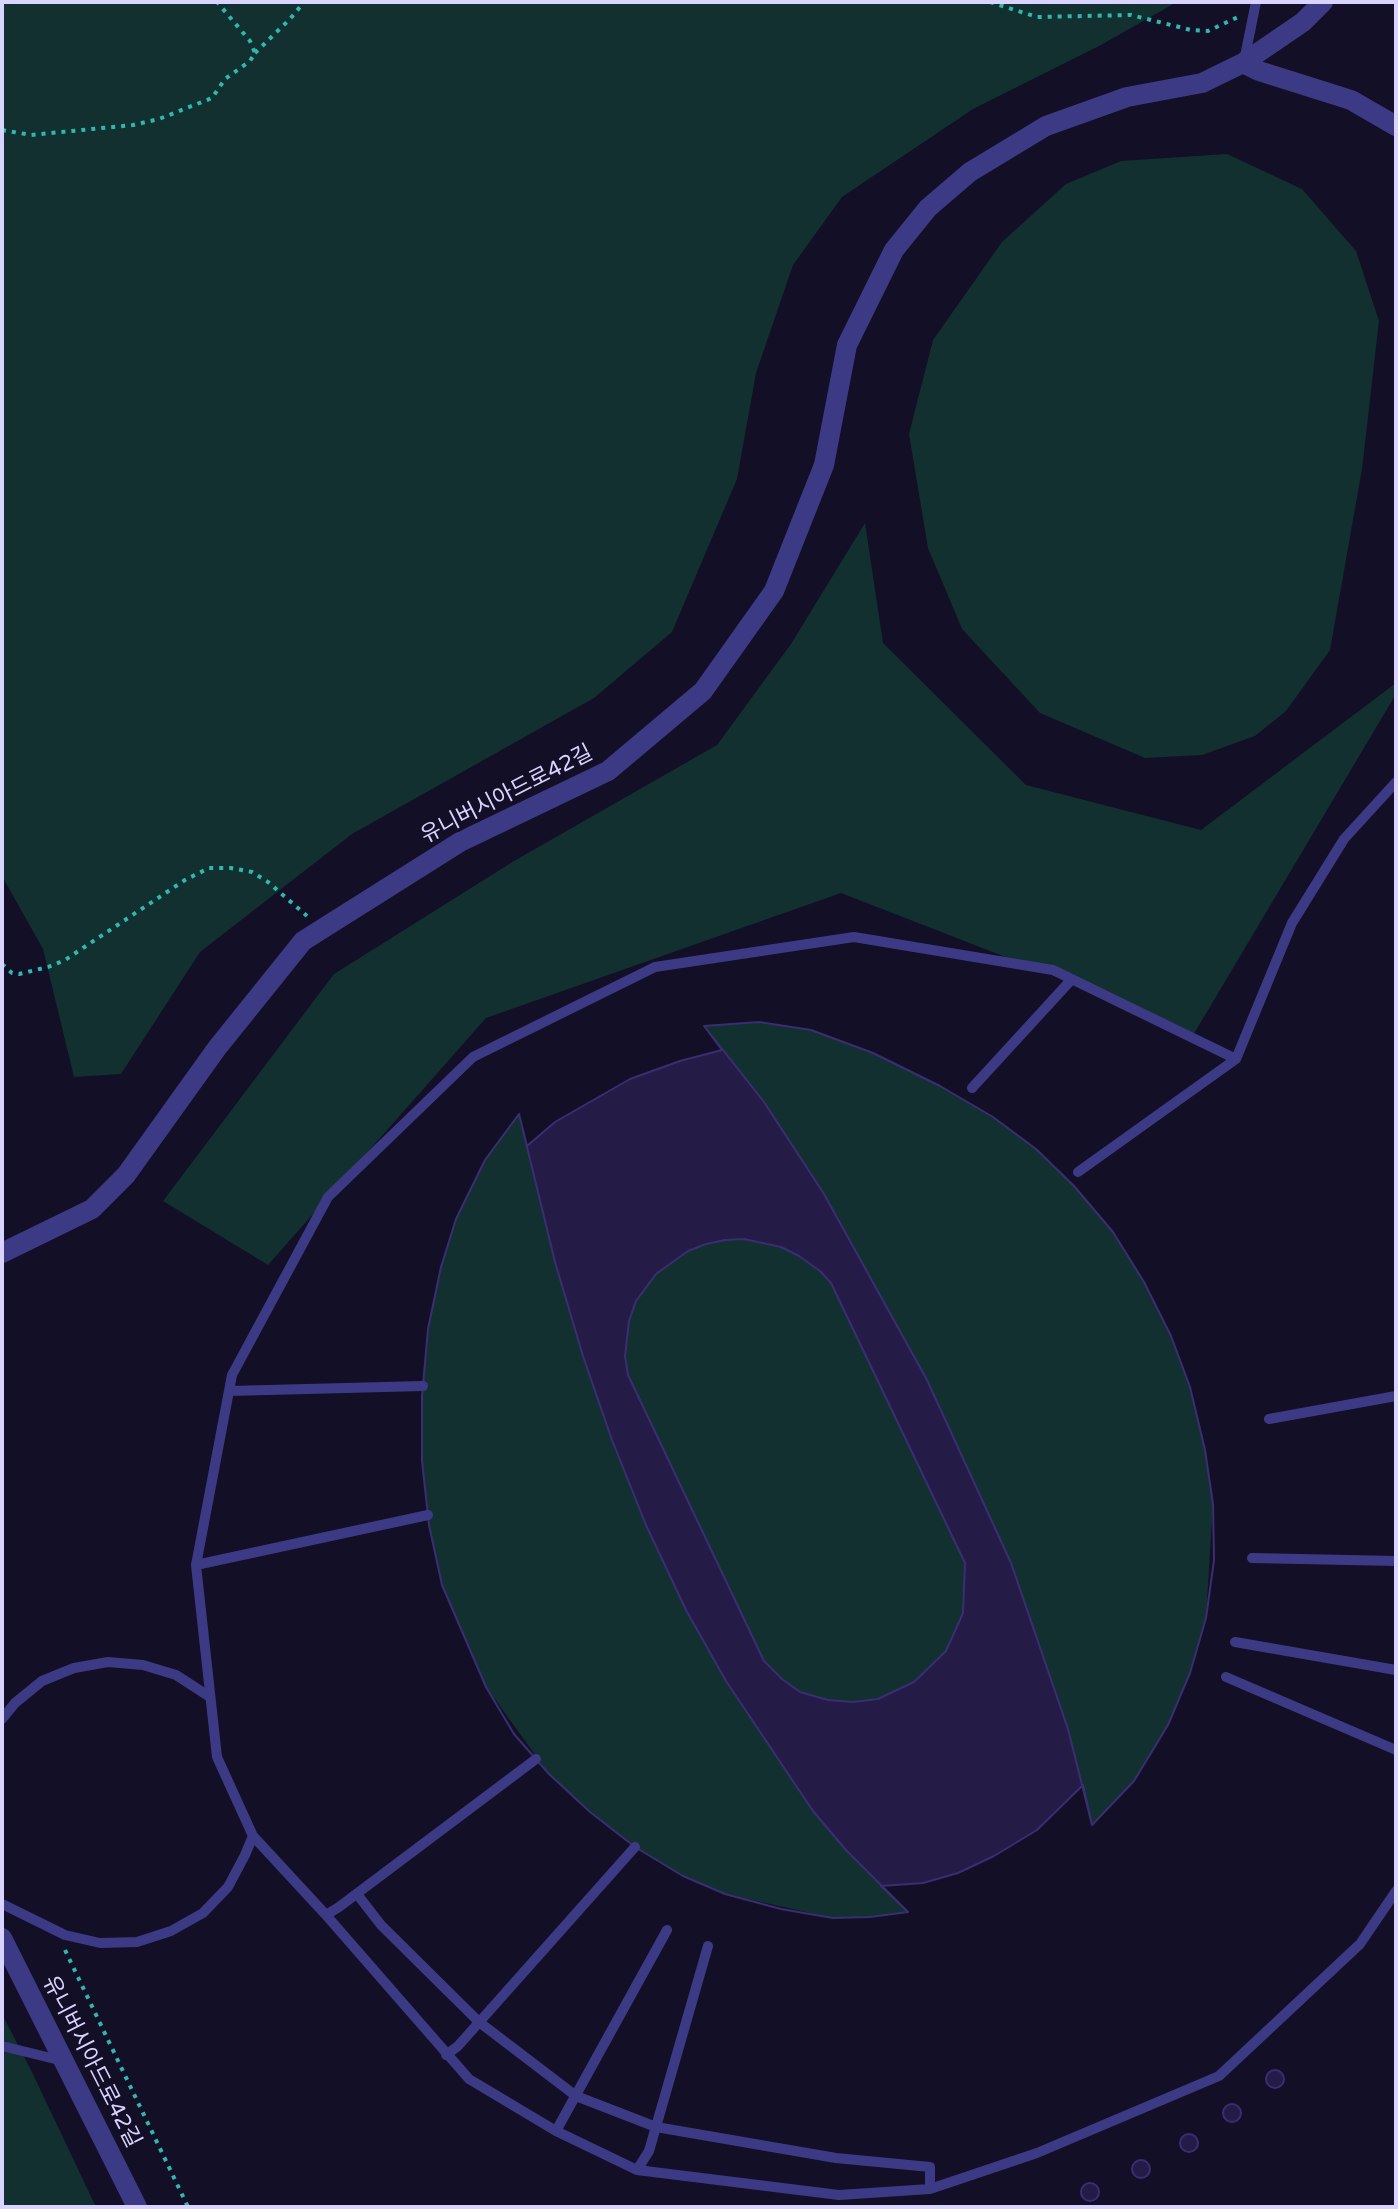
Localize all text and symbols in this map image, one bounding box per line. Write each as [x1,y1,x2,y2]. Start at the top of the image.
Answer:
street label: 유니버시아드로42길 [417,740,597,850]
street label: 유니버시아드로42길 [36,1972,146,2152]

